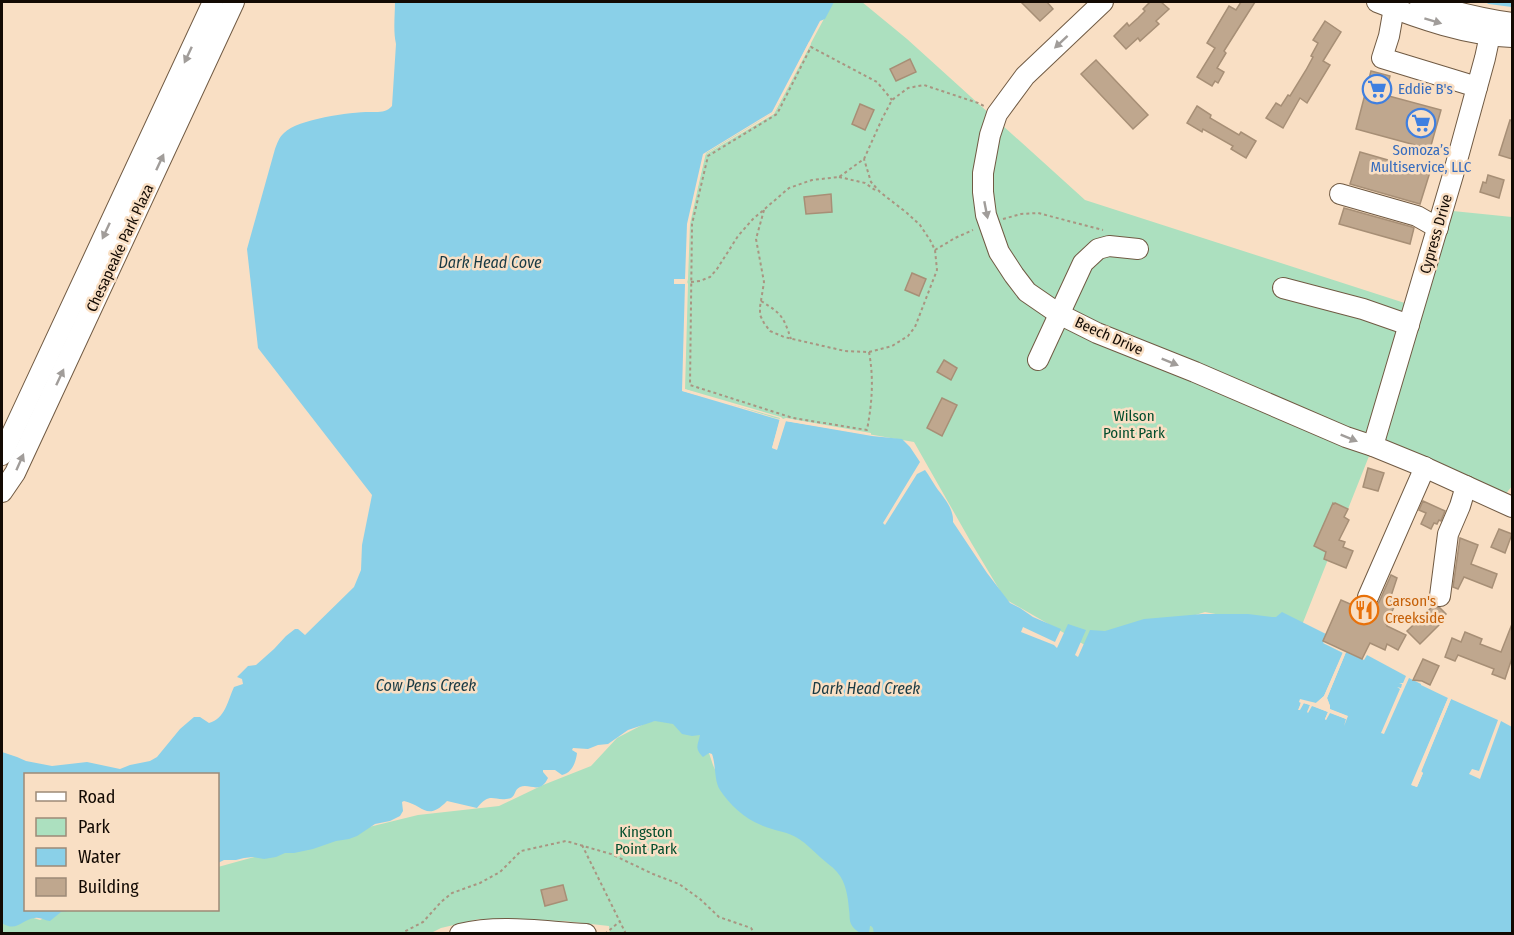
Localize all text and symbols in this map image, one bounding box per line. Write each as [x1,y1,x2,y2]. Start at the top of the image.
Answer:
one-way arrow [1424,17,1442,26]
one-way arrow [1053,35,1068,49]
one-way arrow [184,46,193,63]
supermarket icon: Eddie B's [1361,73,1393,105]
place label: Eddie B's [1398,80,1453,98]
supermarket icon: Somoza’s Multiservice, LLC [1405,107,1437,139]
place label: Somoza’s Multiservice, LLC [1371,141,1472,176]
one-way arrow [155,153,164,170]
street label: Chesapeake Park Plaza [82,181,158,315]
street label: Cypress Drive [1416,192,1456,276]
one-way arrow [982,201,991,220]
one-way arrow [101,223,110,240]
water label: Dark Head Cove [438,253,542,272]
street label: Beech Drive [1072,313,1146,359]
one-way arrow [1161,358,1179,367]
one-way arrow [55,368,64,385]
park label: Wilson Point Park [1103,407,1165,442]
one-way arrow [1341,433,1359,443]
one-way arrow [15,452,25,470]
place label: Carson's Creekside [1385,592,1445,627]
restaurant icon: Carson's Creekside [1348,594,1380,626]
water label: Cow Pens Creek [376,676,476,695]
water label: Dark Head Creek [812,679,920,698]
legend [24,773,219,911]
text: Road [78,786,115,808]
text: Park [78,816,111,838]
park label: Kingston Point Park [615,823,677,858]
text: Water [78,846,121,868]
text: Building [78,876,139,898]

